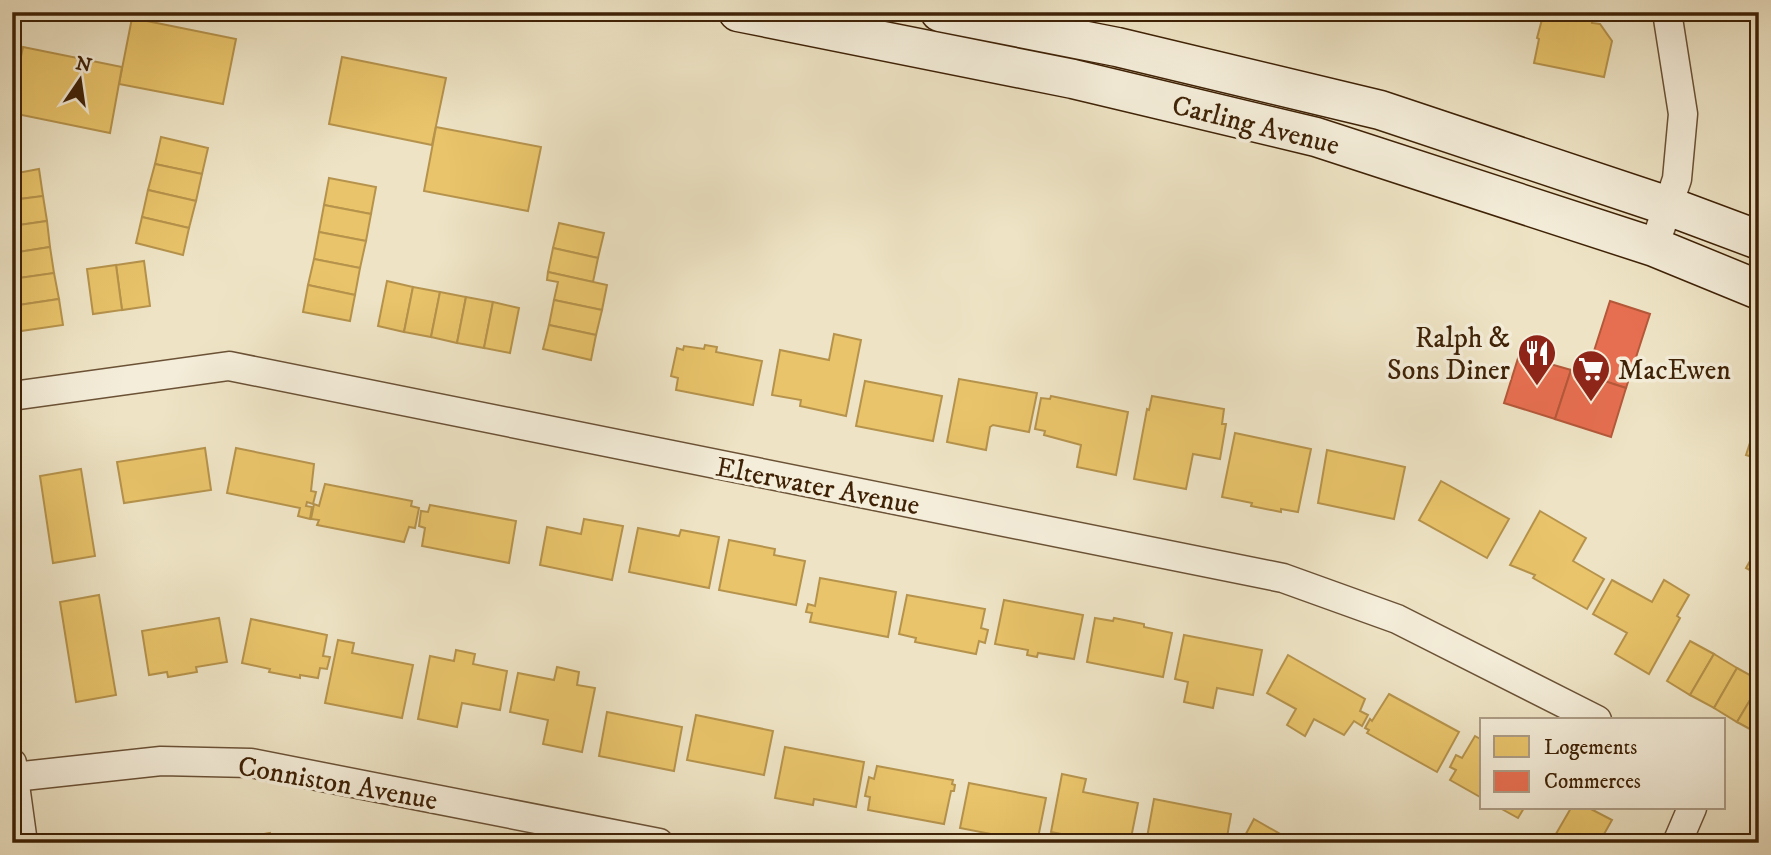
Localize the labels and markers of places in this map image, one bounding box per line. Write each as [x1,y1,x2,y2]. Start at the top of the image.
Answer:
place label: Ralph & Sons Diner [1387,321,1511,388]
restaurant icon: Ralph & Sons Diner [1516,332,1558,387]
supermarket icon: MacEwen [1570,348,1612,403]
place label: MacEwen [1618,353,1731,388]

